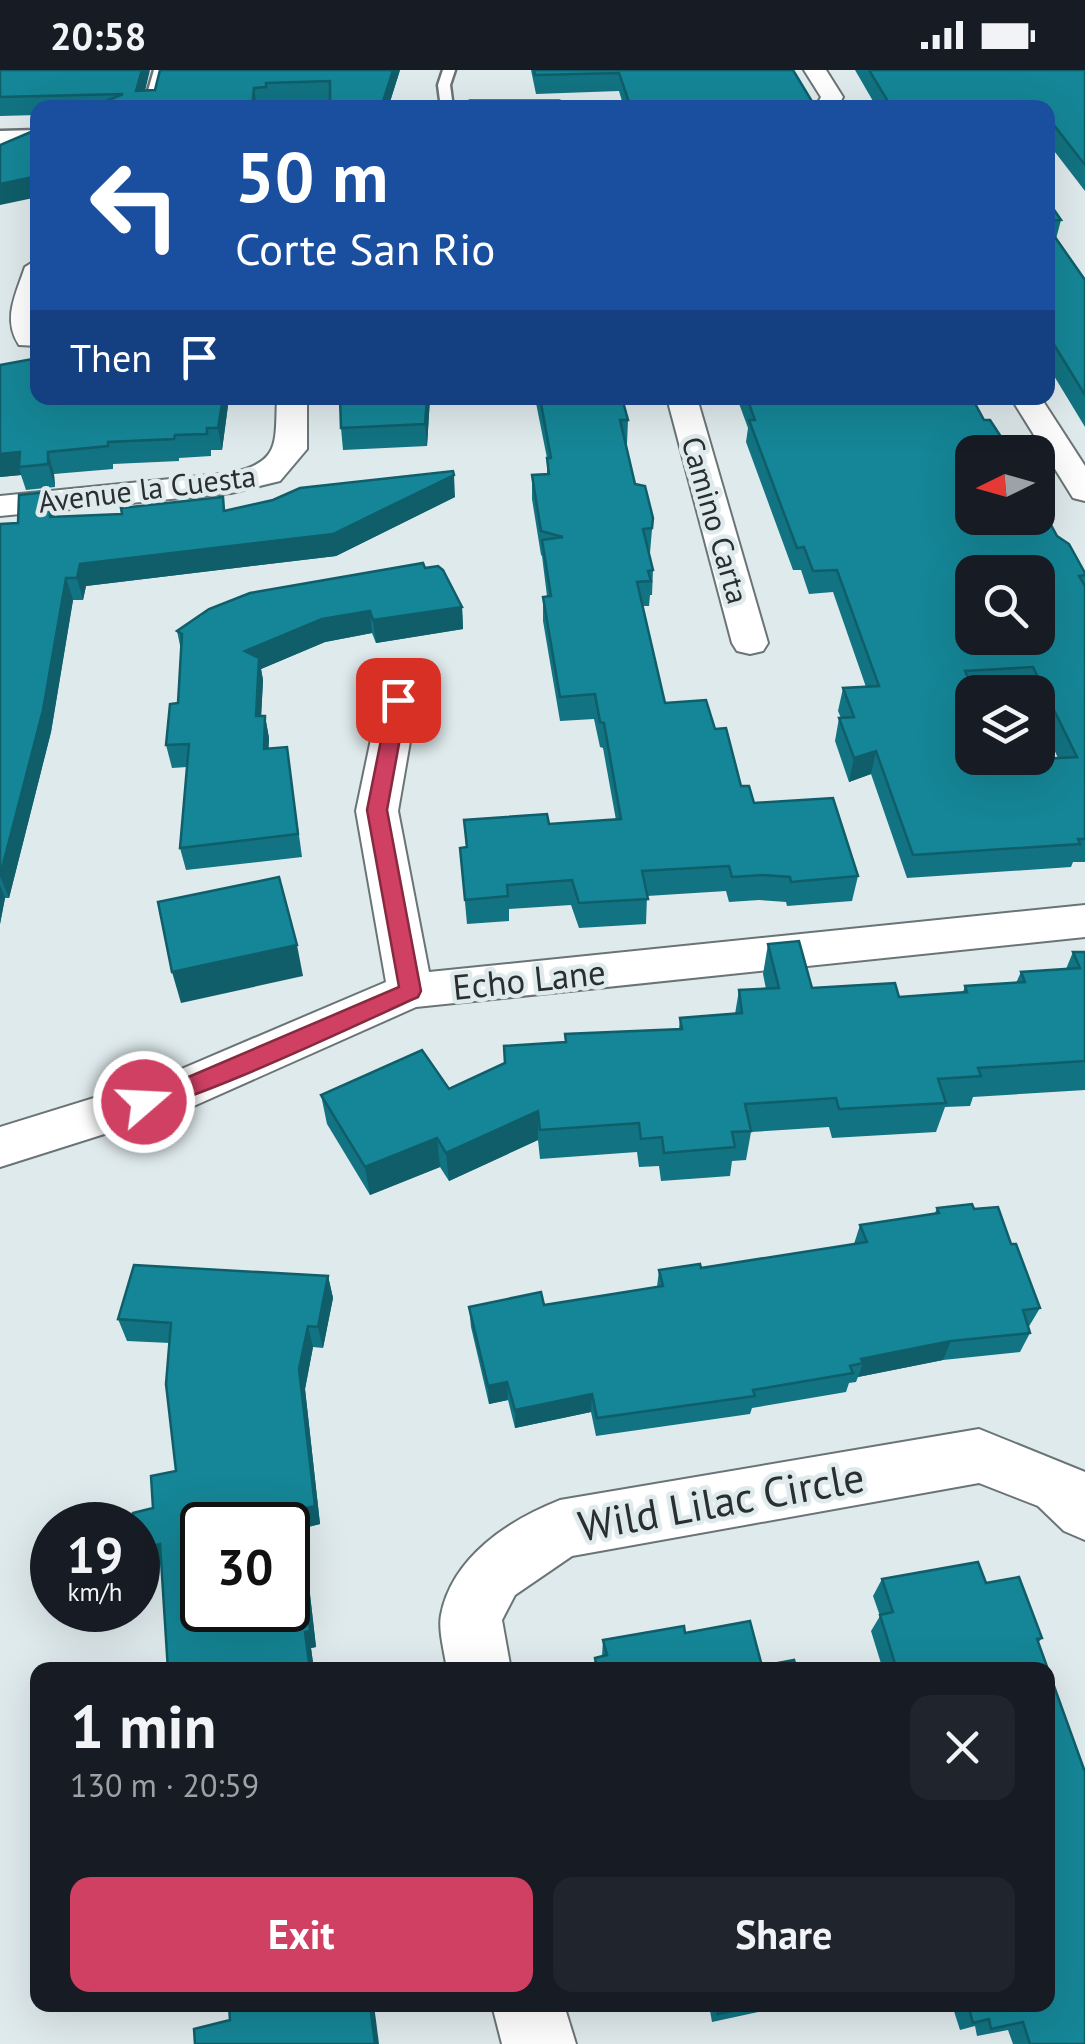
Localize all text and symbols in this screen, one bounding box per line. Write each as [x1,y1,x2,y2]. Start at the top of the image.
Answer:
text: 20:58 [50,11,146,60]
text: 50 m [235,131,388,221]
icon: left [70,140,200,270]
text: Corte San Rio [235,219,495,277]
icon: arrive [172,330,227,385]
text: Then [70,333,152,382]
street label: Camino Carta [674,432,758,608]
north arrow [955,435,1055,535]
map controls [955,435,1055,775]
street label: Avenue la Cuesta [36,455,258,521]
button: search [955,555,1055,655]
pin [356,658,441,743]
icon: arrive [371,673,426,728]
button: layers [955,675,1055,775]
street label: Echo Lane [450,948,608,1010]
position arrow [92,1050,196,1154]
street label: Wild Lilac Circle [574,1449,868,1553]
speed limit sign: 30 [180,1502,310,1632]
text: 19 [67,1522,123,1587]
text: km/h [68,1576,122,1608]
text: 1 min [70,1687,216,1765]
button: close [910,1695,1015,1800]
text: 130 m · 20:59 [70,1764,259,1806]
button: Exit [70,1877,533,1992]
button: Share [553,1877,1015,1992]

